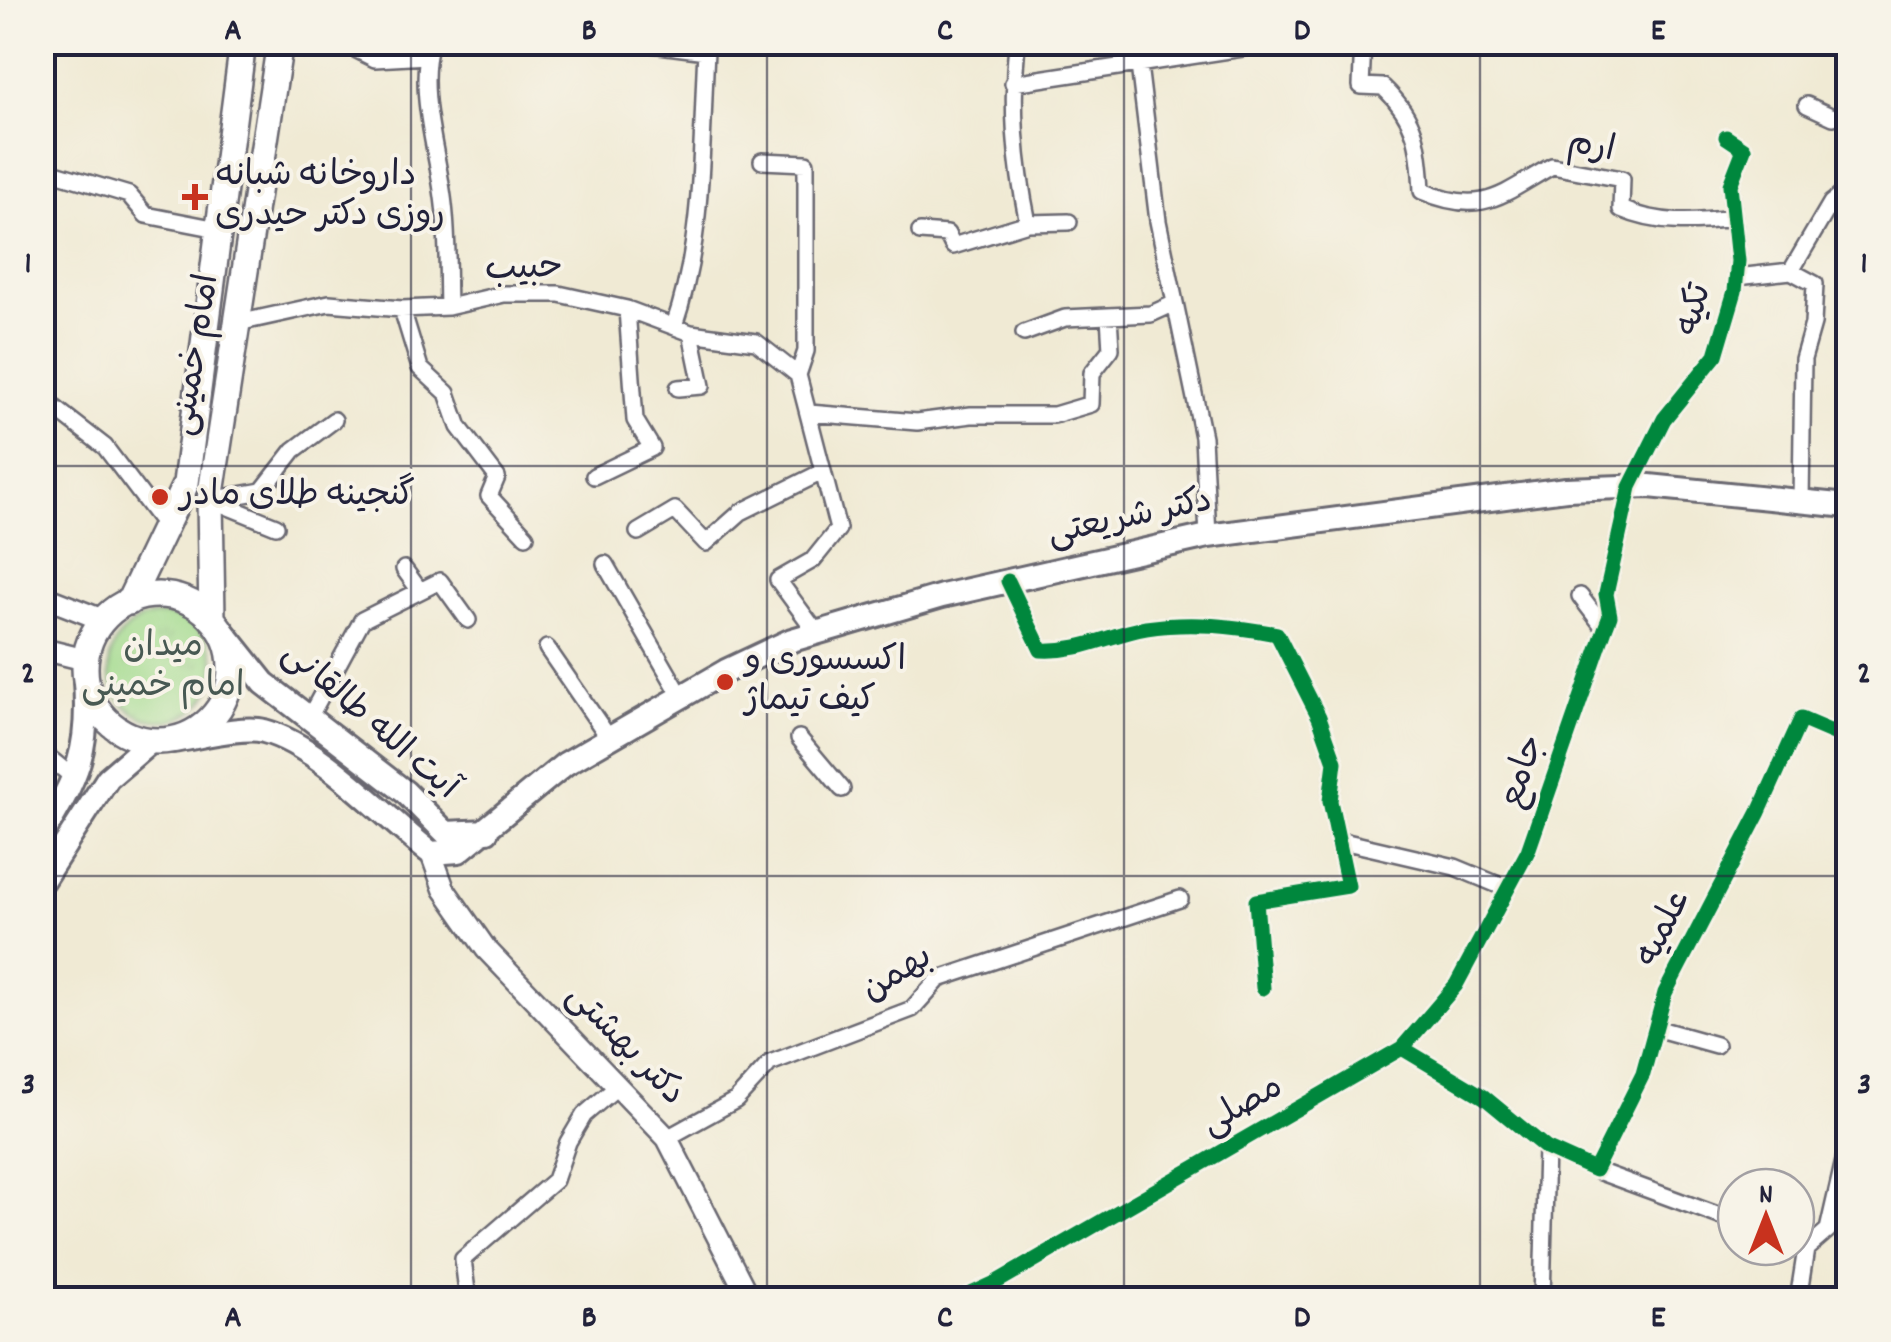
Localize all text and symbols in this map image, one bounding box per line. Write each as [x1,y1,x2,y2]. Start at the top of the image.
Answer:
text: A [224,10,242,56]
text: B [581,10,597,56]
text: C [937,10,953,56]
text: D [1294,10,1311,56]
text: E [1651,10,1666,56]
street label: ارم [1563,119,1619,177]
place label: داروخانه شبانه روزی دکتر حیدری [215,152,445,242]
marker: داروخانه شبانه روزی دکتر حیدری [184,186,206,208]
text: 1 [24,243,32,289]
text: 1 [1860,243,1868,289]
street label: حبیب [484,244,564,296]
street label: امام خمینی [160,270,234,440]
street label: تکیه [1665,277,1727,342]
place label: گنجینه طلای مادر [177,472,415,522]
street label: دکتر شریعتی [1043,477,1217,561]
marker: گنجینه طلای مادر [149,486,171,508]
park label: میدان امام خمینی [81,623,245,713]
street label: آیت الله طالقانی [269,631,470,814]
place label: اکسسوری و کیف تیماژ [742,637,906,727]
text: 2 [21,653,35,699]
text: 2 [1857,653,1871,699]
marker: اکسسوری و کیف تیماژ [714,671,736,693]
street label: جامع [1488,729,1560,815]
street label: علمیه [1625,882,1705,976]
street label: بهمن [853,934,943,1016]
street label: دکتر بهشتی [553,973,695,1119]
text: 3 [21,1064,35,1110]
street label: مصلی [1193,1064,1293,1150]
text: 3 [1857,1064,1871,1110]
north arrow [1716,1167,1816,1267]
text: N [1759,1177,1773,1217]
text: A [224,1297,242,1342]
text: B [581,1297,597,1342]
text: C [937,1297,953,1342]
text: D [1294,1297,1311,1342]
text: E [1651,1297,1666,1342]

